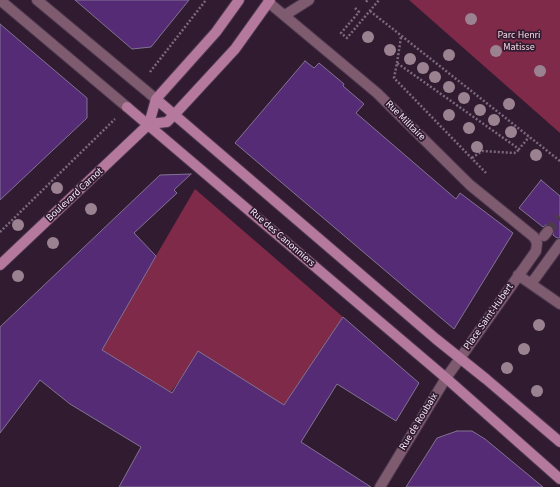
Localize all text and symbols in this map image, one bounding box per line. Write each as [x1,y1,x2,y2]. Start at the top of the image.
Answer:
park label: Parc Henri Matisse [497,30,541,54]
street label: Rue Militaire [382,98,428,144]
street label: Boulevard Carnot [44,166,106,224]
street label: Rue des Canonniers [247,206,317,270]
street label: Place Saint-Hubert [462,281,516,353]
street label: Rue de Roubaix [397,391,441,453]

